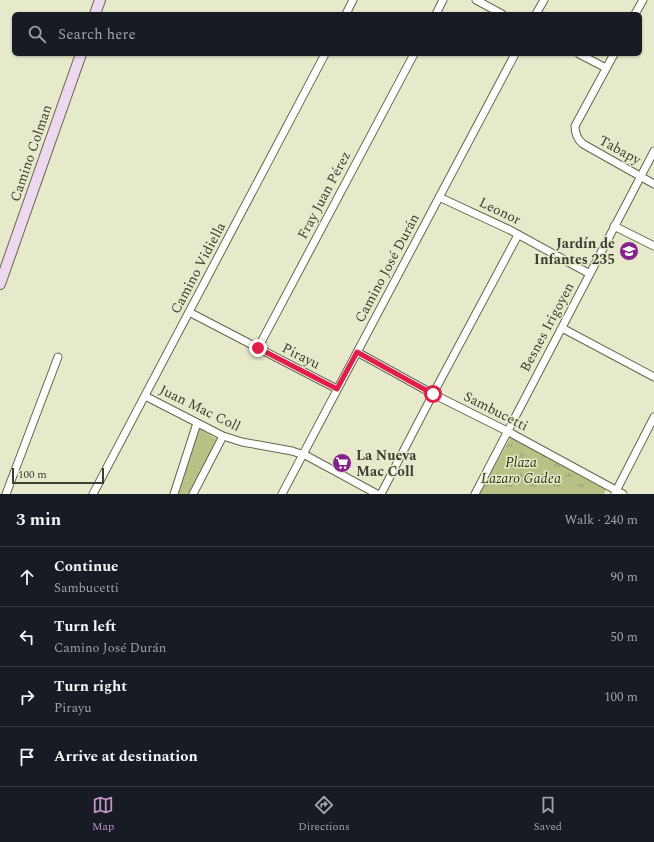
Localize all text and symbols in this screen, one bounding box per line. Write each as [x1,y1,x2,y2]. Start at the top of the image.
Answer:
search box [12,12,642,56]
icon: search [26,23,48,45]
text: Search here [58,23,136,46]
street label: Camino Colman [5,102,57,204]
street label: Tabapy [595,130,646,171]
street label: Fray Juan Pérez [292,147,356,243]
street label: Leonor [475,192,525,230]
street label: Camino José Durán [349,210,425,326]
street label: Camino Vidiella [165,218,231,318]
place label: Jardín de Infantes 235 [534,233,615,270]
school or university icon: Jardín de Infantes 235 [618,240,640,262]
street label: Besnes Irigoyen [515,278,579,376]
street label: Pirayu [278,337,324,375]
route end [249,339,267,357]
street label: Juan Mac Coll [156,379,244,437]
route start [424,385,442,403]
street label: Sambucetti [460,386,532,436]
place label: La Nueva Mac Coll [356,445,417,482]
supermarket icon: La Nueva Mac Coll [331,452,353,474]
park label: Plaza Lazaro Gadea [481,452,561,489]
scale bar [12,466,104,485]
text: 100 m [18,466,47,483]
text: 3 min [16,507,61,533]
text: Walk · 240 m [564,510,638,530]
text: Continue [54,555,119,578]
icon: ahead [16,566,38,588]
text: 90 m [611,567,638,587]
text: Sambucetti [54,578,119,598]
text: Turn left [54,615,116,638]
icon: left [16,626,38,648]
text: 50 m [611,627,638,647]
text: Camino José Durán [54,638,166,658]
text: Turn right [54,675,127,698]
icon: right [16,686,38,708]
text: 100 m [604,687,638,707]
text: Pirayu [54,698,91,718]
text: Arrive at destination [54,745,198,768]
icon: arrive [16,746,38,768]
tab: Map [92,794,114,835]
tab: Directions [298,794,350,835]
tab: Saved [534,794,562,835]

